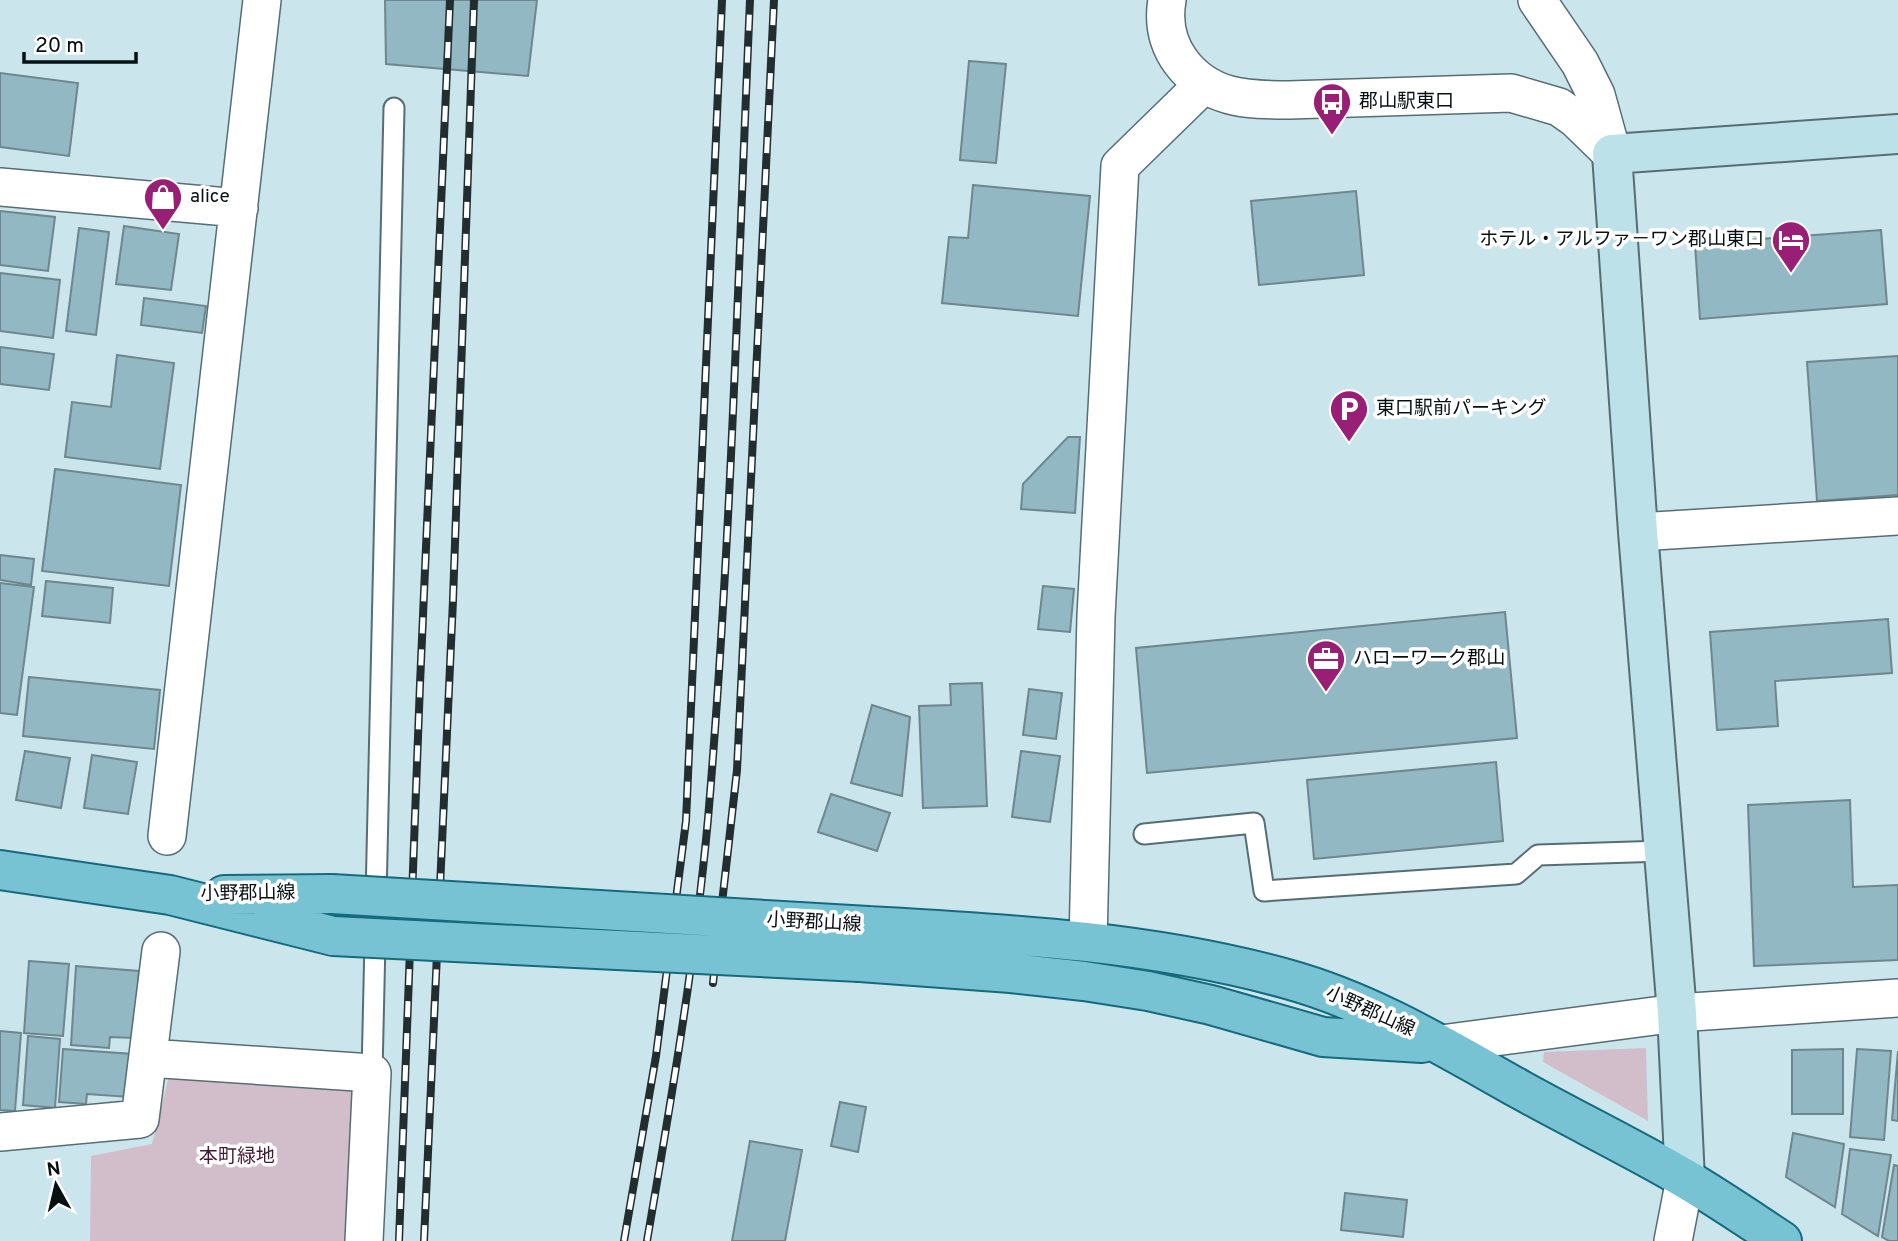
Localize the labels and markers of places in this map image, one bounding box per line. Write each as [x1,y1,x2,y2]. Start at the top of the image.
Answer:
bus stop icon: 郡山駅東口 [1311,81,1353,136]
place label: 郡山駅東口 [1359,90,1454,114]
shop icon: alice [142,176,184,231]
place label: alice [190,185,230,209]
hotel icon: ホテル・アルファ－ワン郡山東口 [1770,219,1812,274]
place label: ホテル・アルファ－ワン郡山東口 [1479,228,1764,252]
parking icon: 東口駅前パーキング [1328,388,1370,443]
place label: 東口駅前パーキング [1376,397,1546,421]
office icon: ハローワーク郡山 [1305,638,1347,693]
place label: ハローワーク郡山 [1353,647,1505,671]

